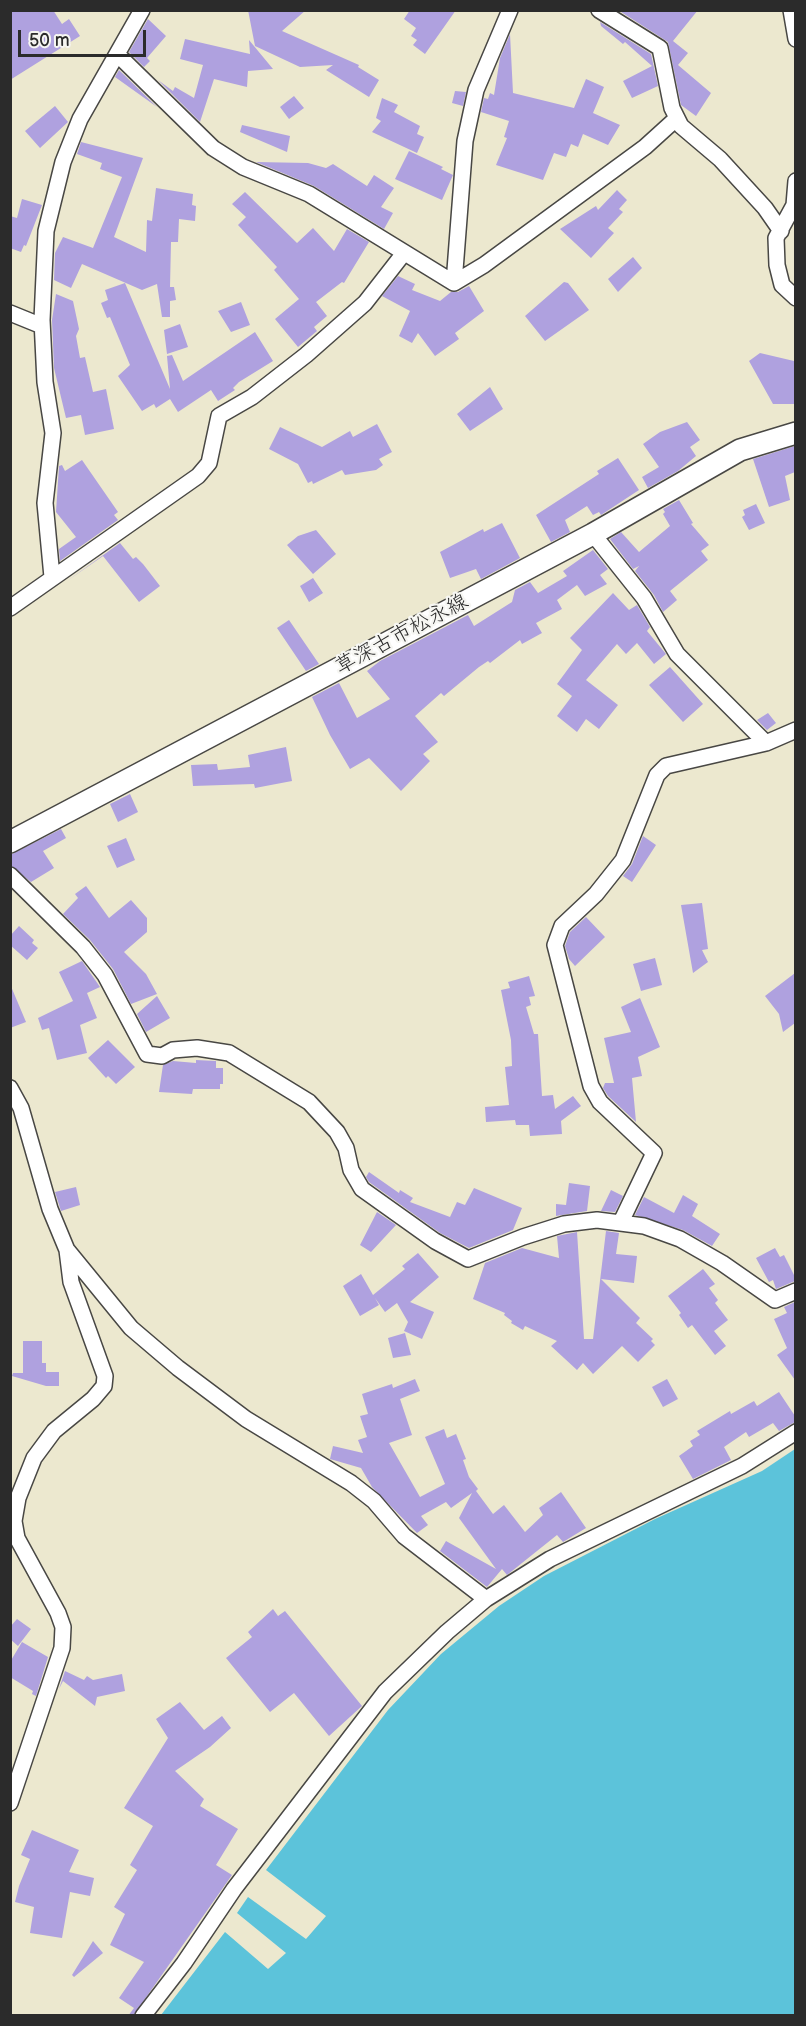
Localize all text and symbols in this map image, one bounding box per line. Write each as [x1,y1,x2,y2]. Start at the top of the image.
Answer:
scale bar [21,18,148,56]
text: 50 m [29,30,70,51]
street label: 草深古市松永線 [331,589,473,681]

